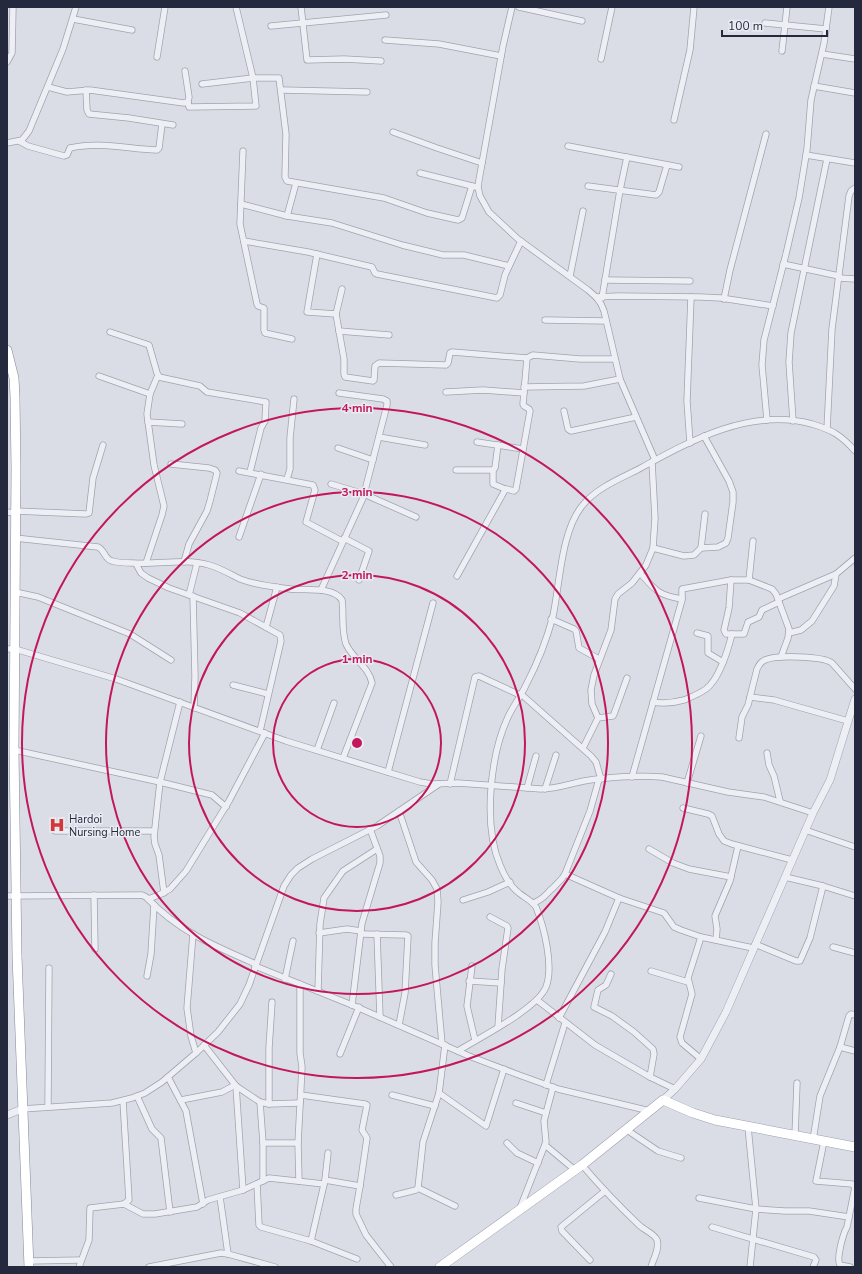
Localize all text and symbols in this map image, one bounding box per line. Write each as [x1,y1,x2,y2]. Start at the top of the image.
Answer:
scale bar [722,12,827,38]
text: 100 m [728,18,763,34]
text: 4 min [341,400,373,416]
text: 3 min [341,484,373,500]
text: 2 min [341,567,373,583]
text: 1 min [341,651,373,667]
centre of rings [350,736,364,750]
place label: Hardoi Nursing Home [69,812,140,840]
hospital icon: Hardoi Nursing Home [48,816,66,834]

